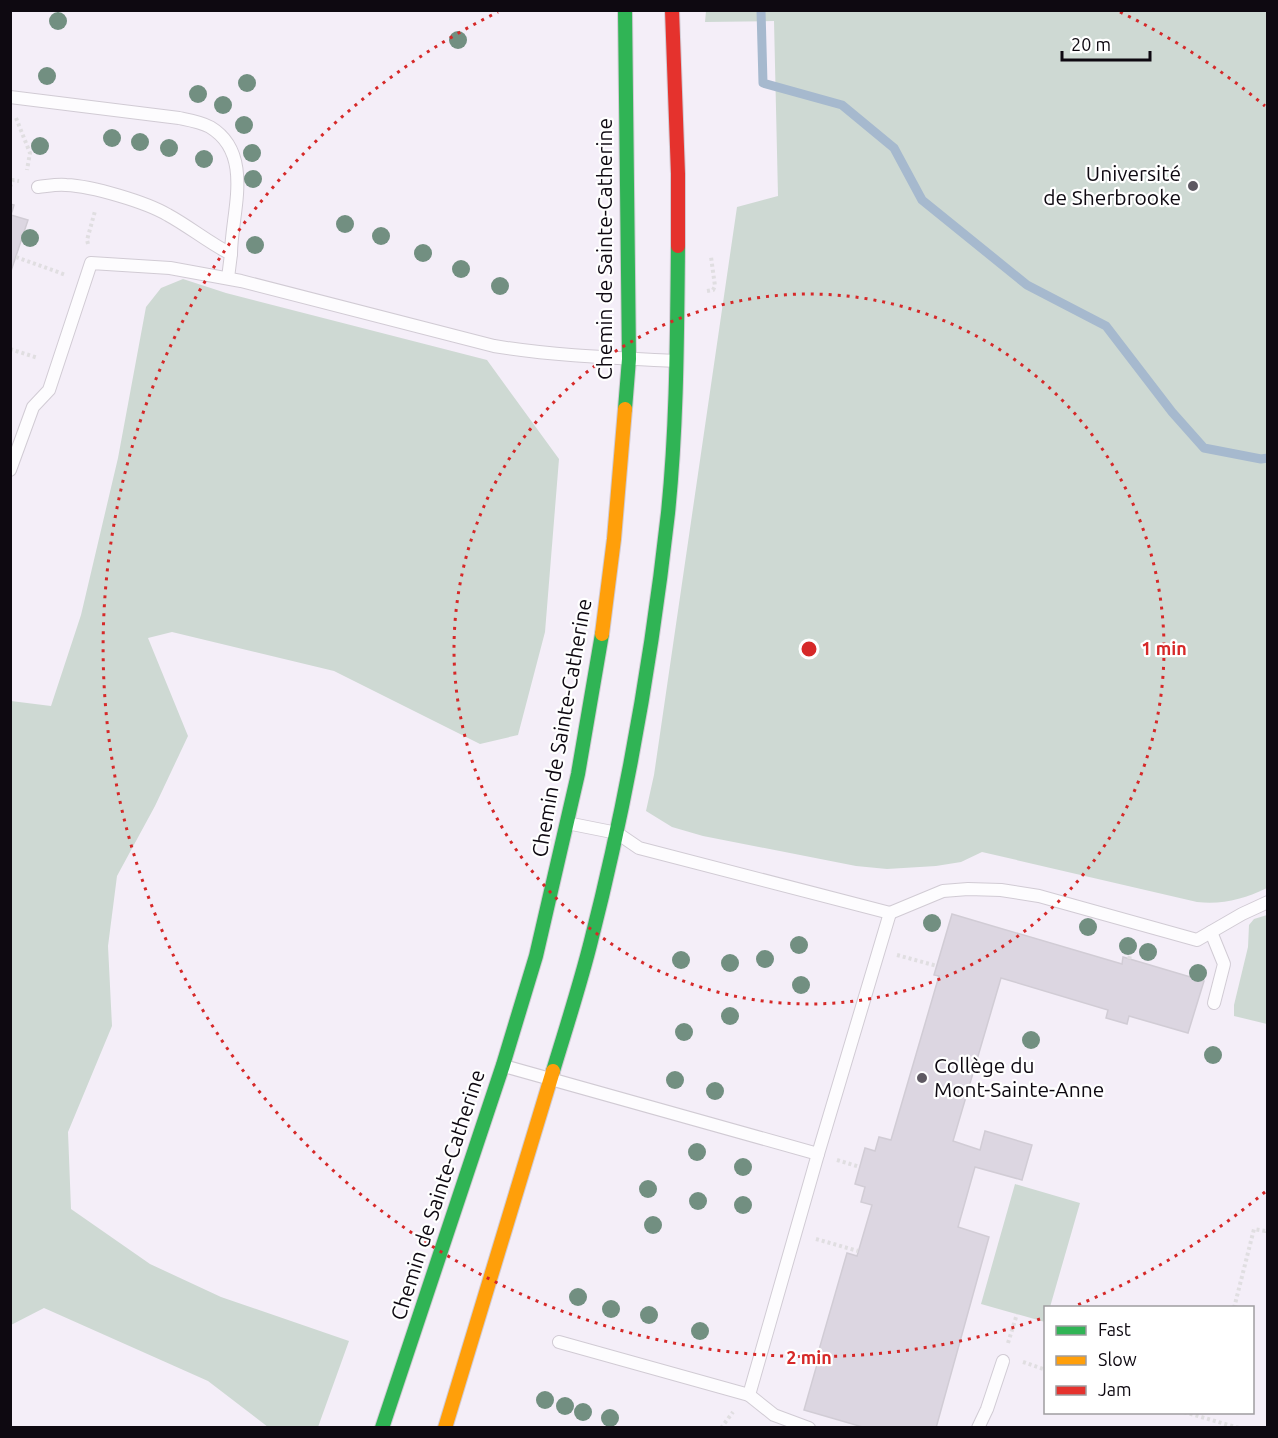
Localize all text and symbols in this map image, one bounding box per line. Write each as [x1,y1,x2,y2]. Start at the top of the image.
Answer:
scale bar [1062,24,1150,62]
text: 20 m [1071,34,1111,54]
street label: Chemin de Sainte-Catherine [592,118,616,380]
place label: Université de Sherbrooke [1043,161,1181,209]
marker: Université de Sherbrooke [1186,179,1200,193]
street label: Chemin de Sainte-Catherine [526,597,596,859]
text: 1 min [1141,638,1187,658]
centre of rings [799,639,819,659]
place label: Collège du Mont-Sainte-Anne [934,1053,1104,1101]
street label: Chemin de Sainte-Catherine [385,1066,489,1323]
marker: Collège du Mont-Sainte-Anne [915,1071,929,1085]
legend [1044,1306,1254,1414]
text: Fast [1098,1319,1131,1339]
text: 2 min [786,1347,832,1367]
text: Slow [1098,1349,1137,1369]
text: Jam [1098,1379,1132,1399]

